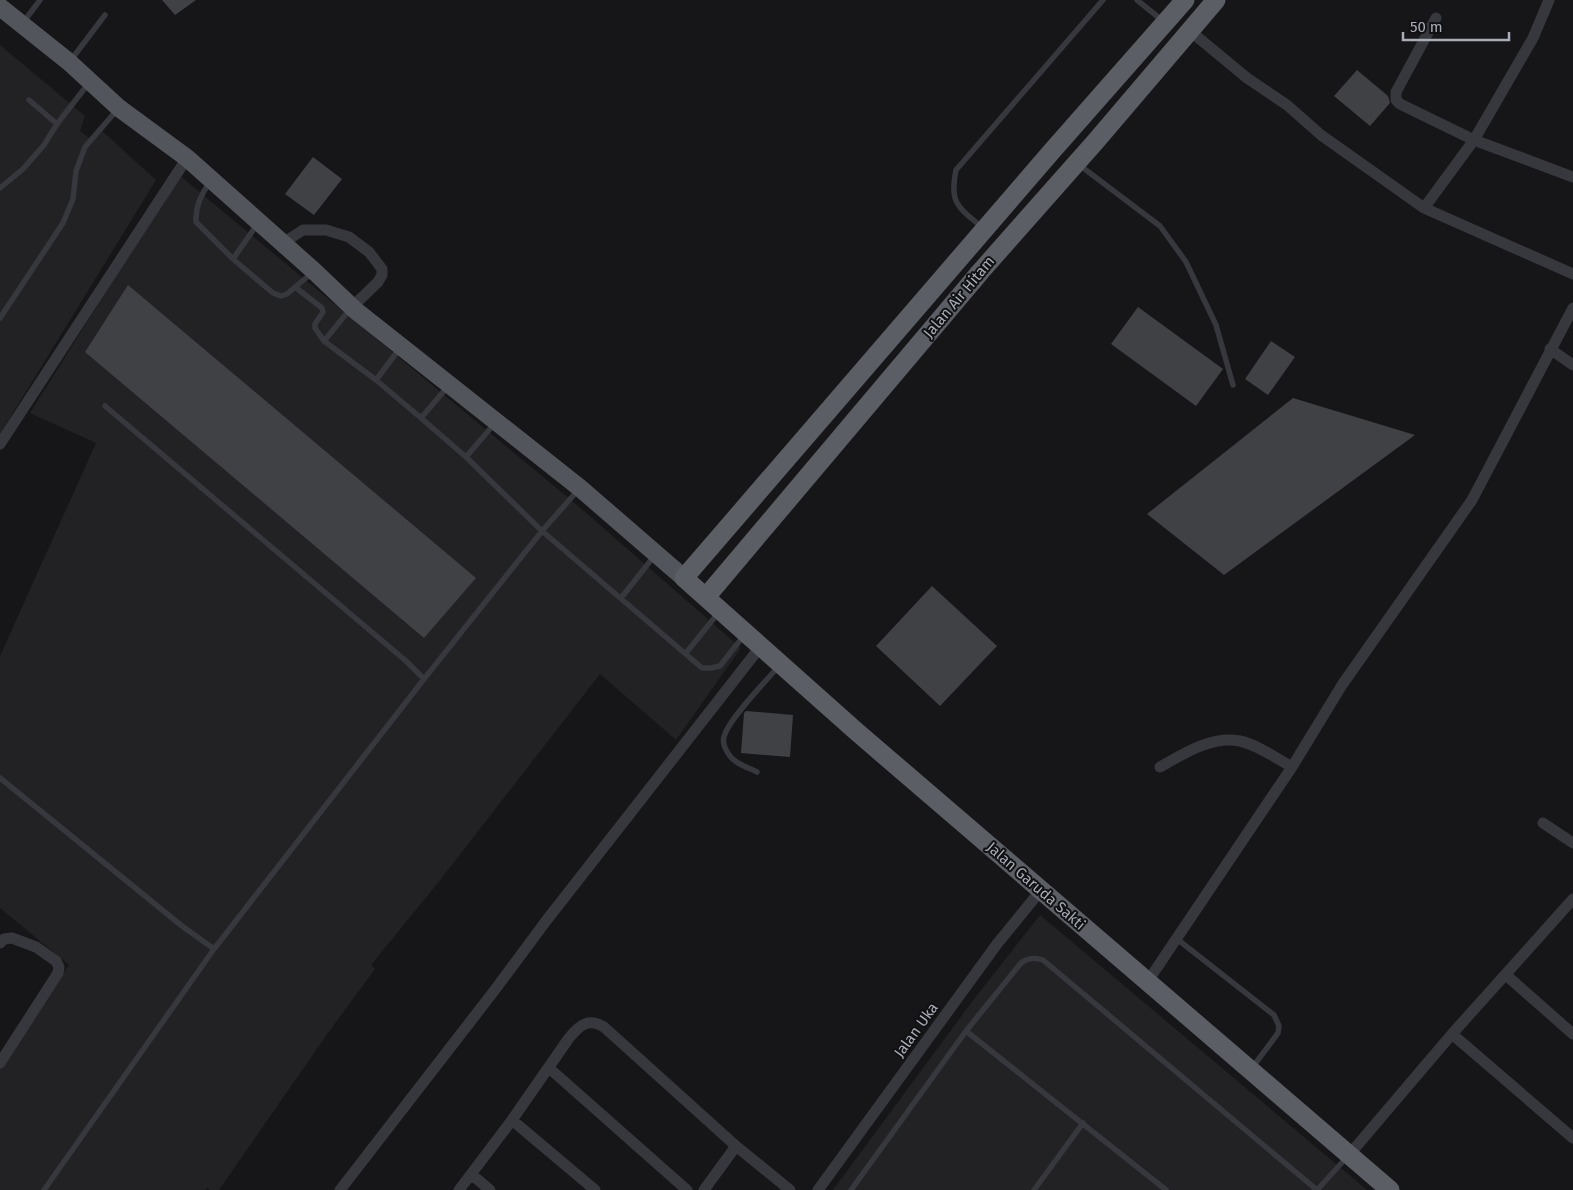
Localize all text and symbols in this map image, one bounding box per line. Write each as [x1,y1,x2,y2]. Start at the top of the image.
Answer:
scale bar [1403,10,1509,42]
text: 50 m [1410,18,1443,36]
street label: Jalan Air Hitam [920,252,998,342]
street label: Jalan Garuda Sakti [983,838,1089,934]
street label: Jalan Uka [890,999,942,1061]

